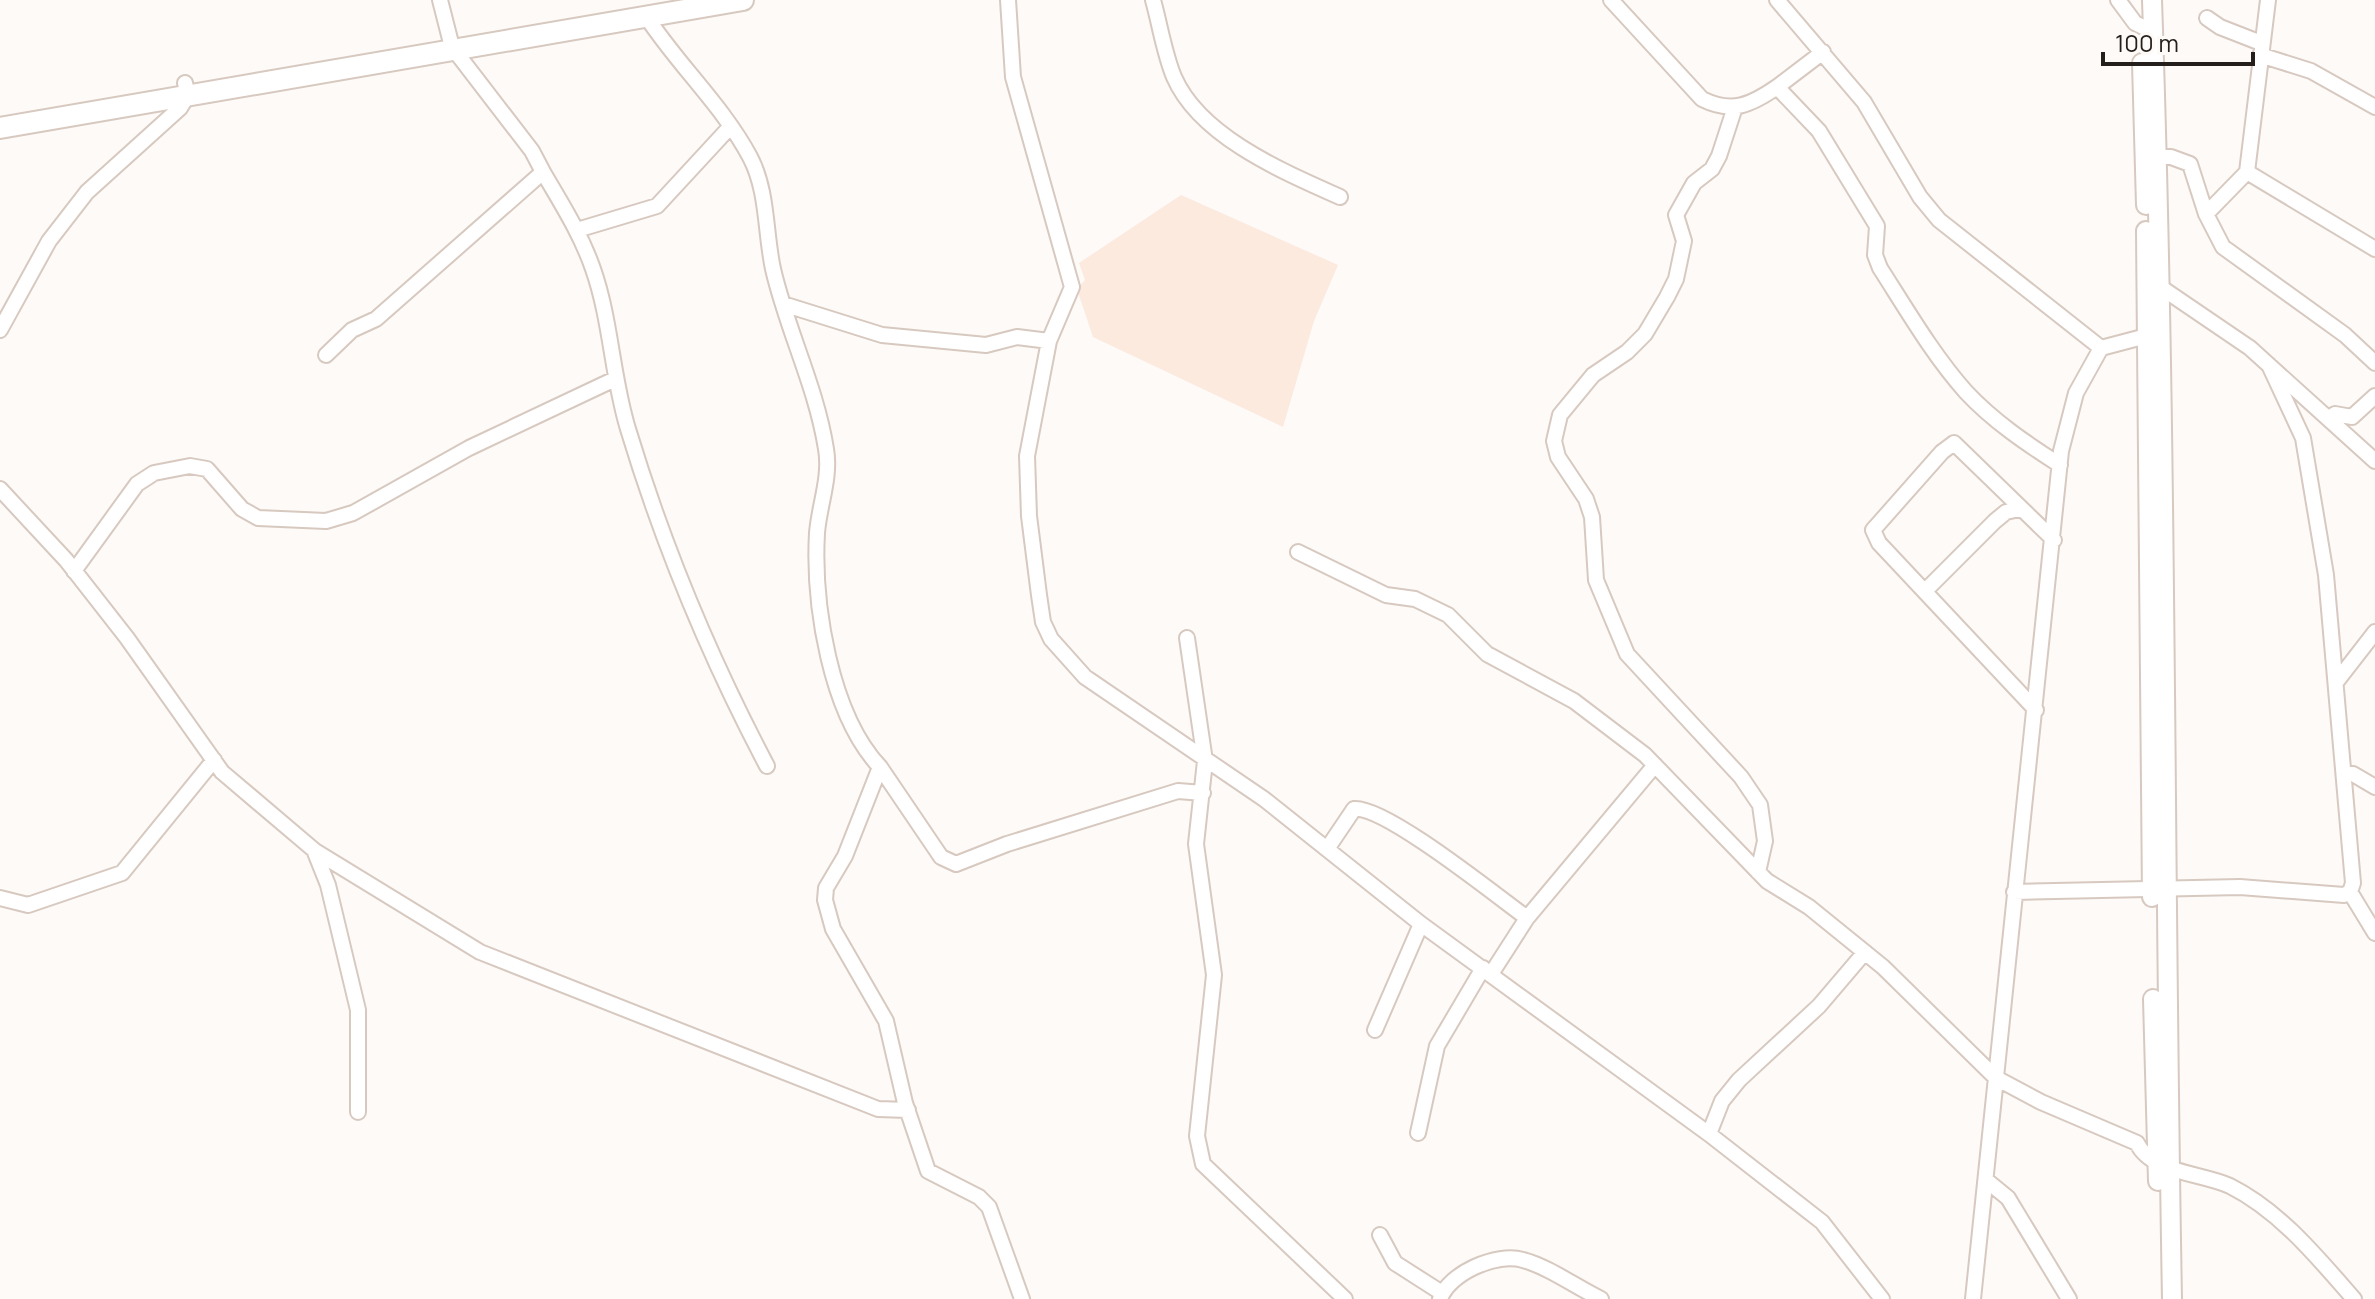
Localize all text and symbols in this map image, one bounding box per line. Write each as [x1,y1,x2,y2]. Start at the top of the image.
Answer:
scale bar [2103,16,2253,66]
text: 100 m [2115,26,2179,59]

